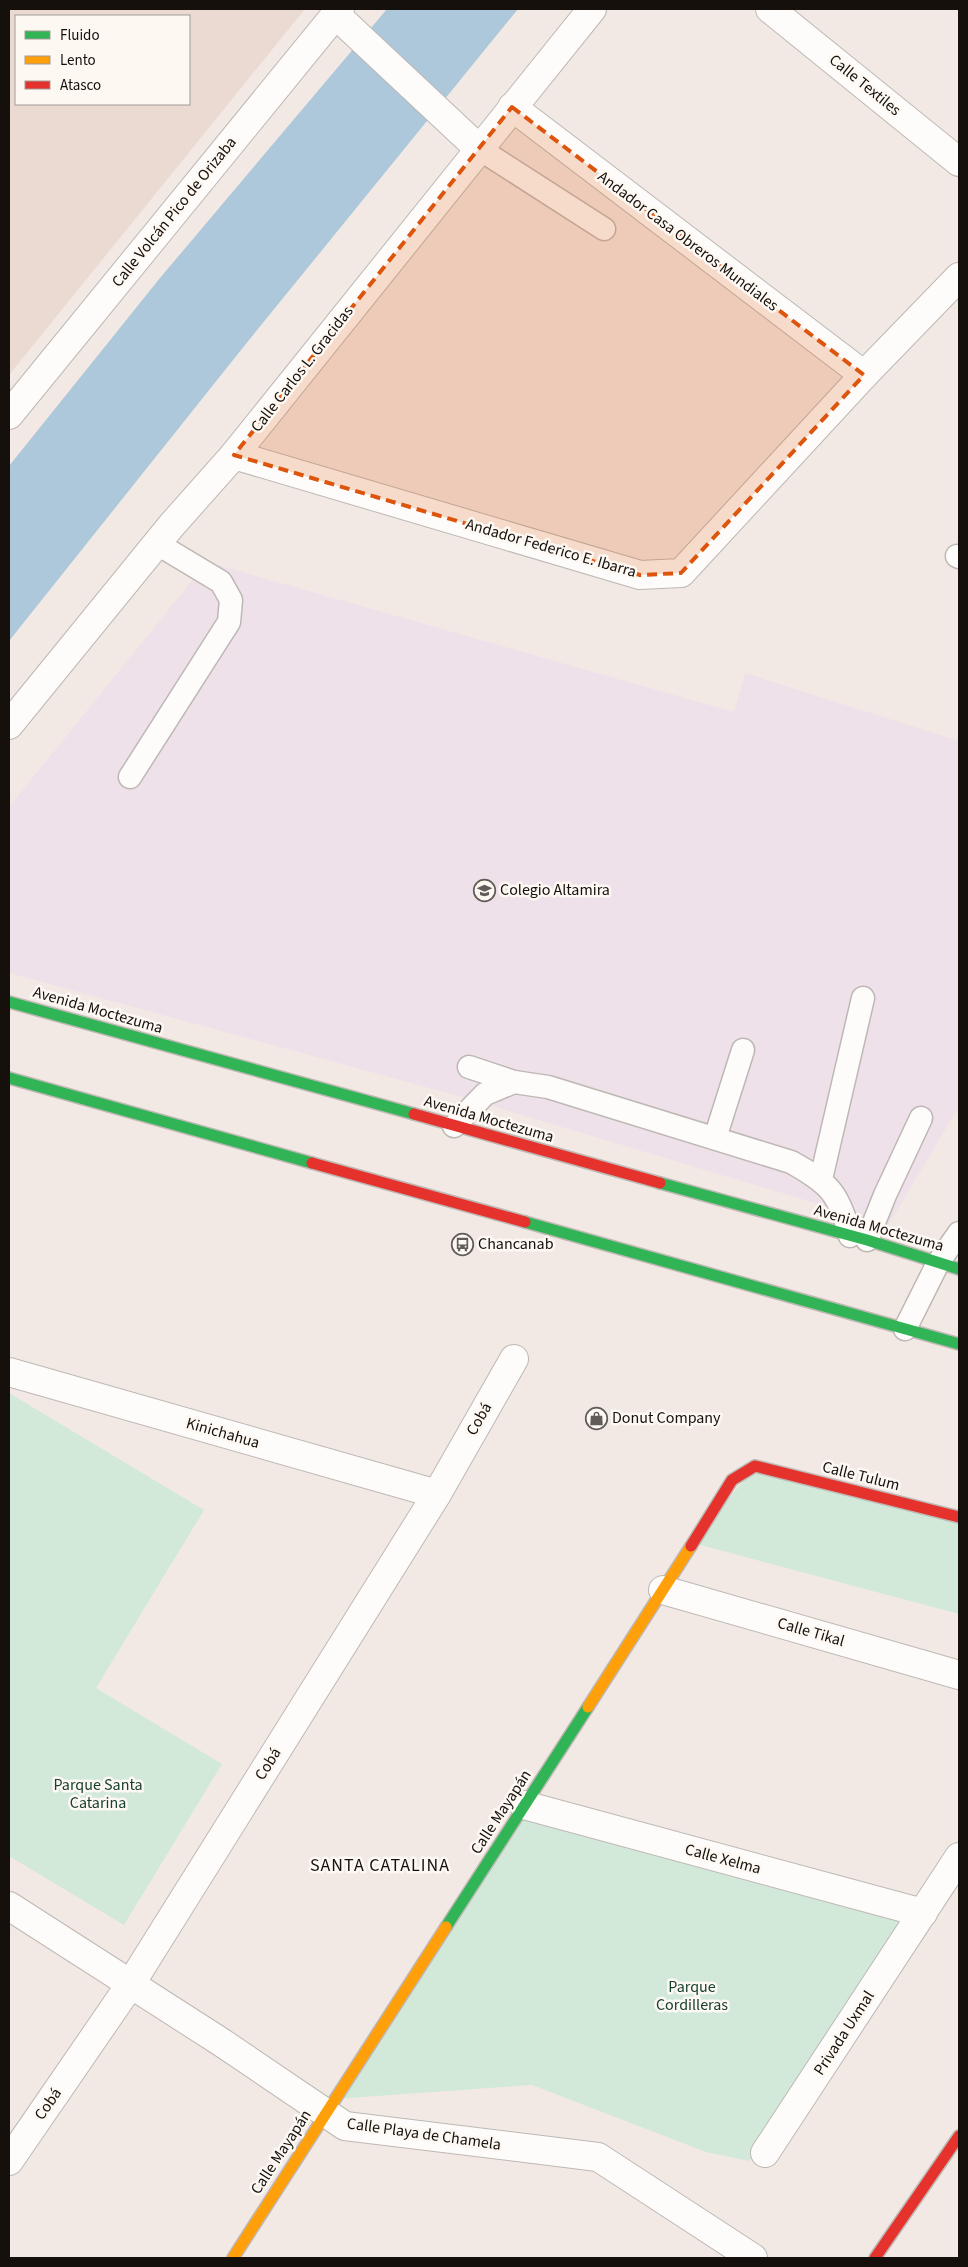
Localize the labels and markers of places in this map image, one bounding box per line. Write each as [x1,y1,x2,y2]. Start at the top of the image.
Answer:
school or university icon: Colegio Altamira [472,878,496,902]
place label: Colegio Altamira [500,879,610,901]
bus stop icon: Chancanab [450,1232,474,1256]
place label: Chancanab [478,1233,554,1255]
shop icon: Donut Company [584,1406,608,1430]
place label: Donut Company [612,1407,721,1429]

